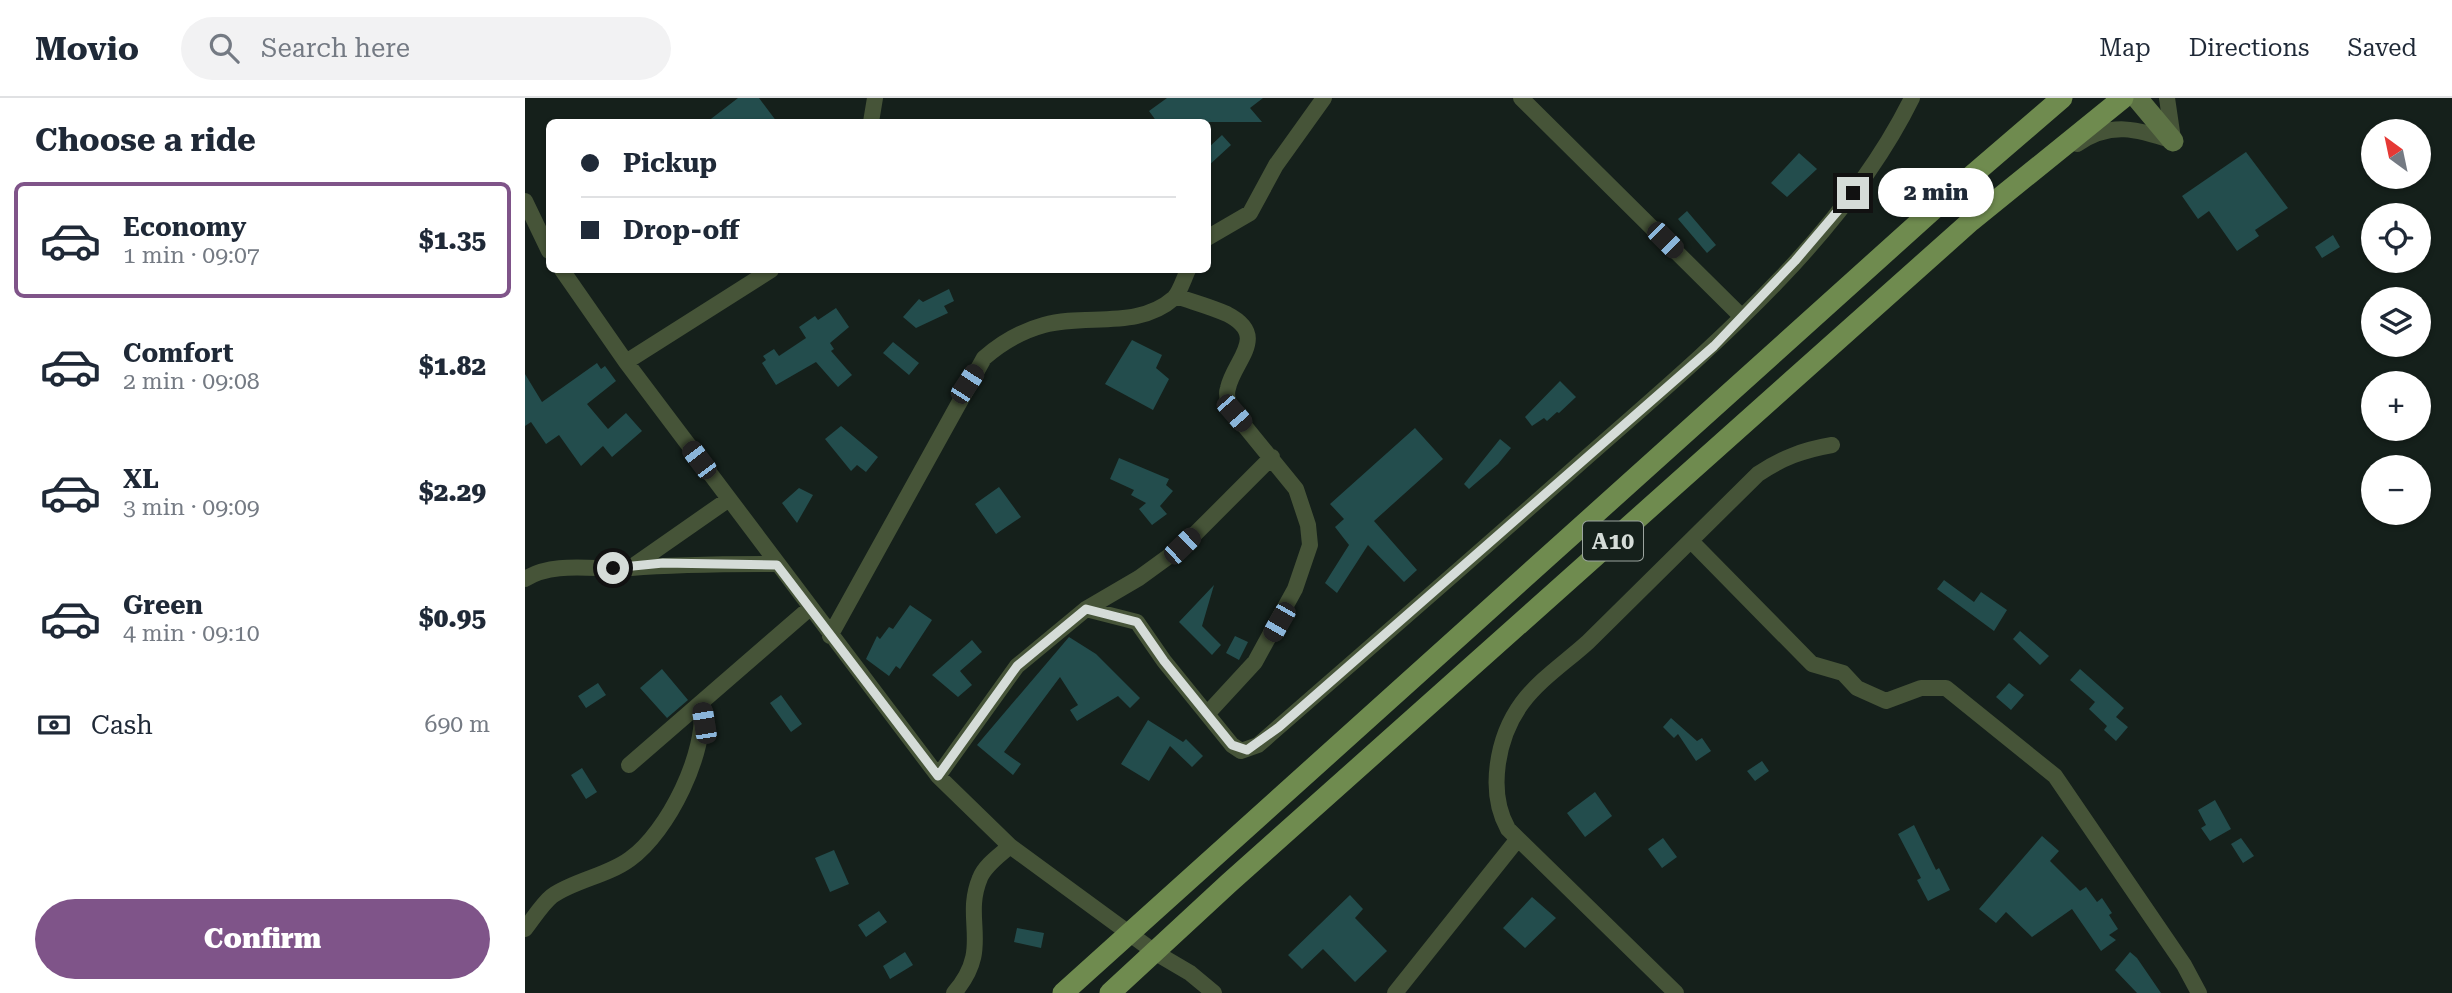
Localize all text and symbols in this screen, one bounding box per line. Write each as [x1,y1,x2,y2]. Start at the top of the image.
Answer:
search box [181,17,671,80]
text: Movio [35,29,139,68]
icon: search [205,29,243,67]
text: Search here [261,33,410,63]
text: Map [2099,34,2151,62]
text: Directions [2189,34,2309,62]
text: Saved [2347,34,2417,62]
north arrow [2361,119,2431,189]
map controls [2361,119,2431,525]
text: Choose a ride [35,121,256,159]
text: Pickup [623,148,717,178]
callout: 2 min [1877,168,1993,217]
route end [1837,177,1869,209]
text: 2 min [1904,179,1968,206]
button: locate [2361,203,2431,273]
icon: car [39,209,102,272]
text: Economy [123,212,246,242]
text: Drop-off [623,215,739,245]
car [1643,218,1688,262]
text: $1.35 [419,225,486,255]
text: 1 min · 09:07 [123,242,260,269]
button: layers [2361,287,2431,357]
icon: car [39,335,102,398]
text: Comfort [123,338,233,368]
text: $1.82 [419,351,486,381]
car [947,361,988,407]
text: 2 min · 09:08 [123,368,260,395]
button: + [2361,371,2431,441]
car [1213,390,1256,436]
car [678,437,721,483]
button: − [2361,455,2431,525]
icon: car [39,461,102,524]
text: XL [123,464,159,494]
text: $2.29 [419,477,486,507]
text: 3 min · 09:09 [123,494,260,521]
road number: A10 [1583,522,1643,560]
car [1160,524,1205,568]
route start [597,552,629,584]
icon: car [39,587,102,650]
text: Green [123,590,203,620]
car [1260,599,1299,645]
text: $0.95 [419,603,486,633]
text: 4 min · 09:10 [123,620,260,647]
car [691,701,718,745]
icon: cash [35,706,73,744]
text: Cash [91,710,153,740]
text: 690 m [425,711,490,738]
button: Confirm [35,899,490,979]

